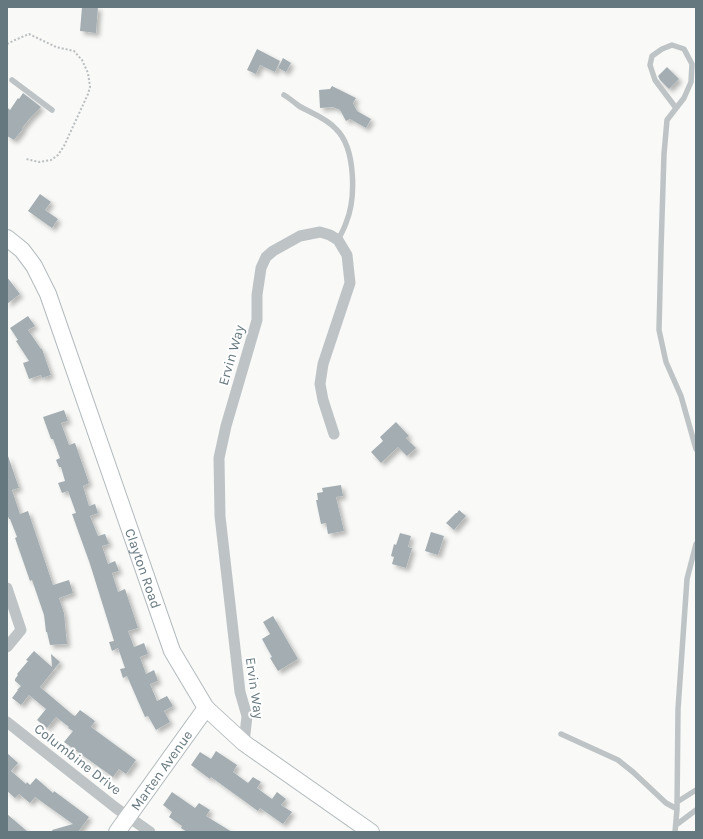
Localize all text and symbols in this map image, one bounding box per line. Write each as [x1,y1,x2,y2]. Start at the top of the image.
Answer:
street label: Ervin Way [215,322,248,387]
street label: Clayton Road [121,526,165,611]
street label: Ervin Way [242,656,267,721]
street label: Columbine Drive [31,720,125,799]
street label: Marten Avenue [127,727,196,814]

